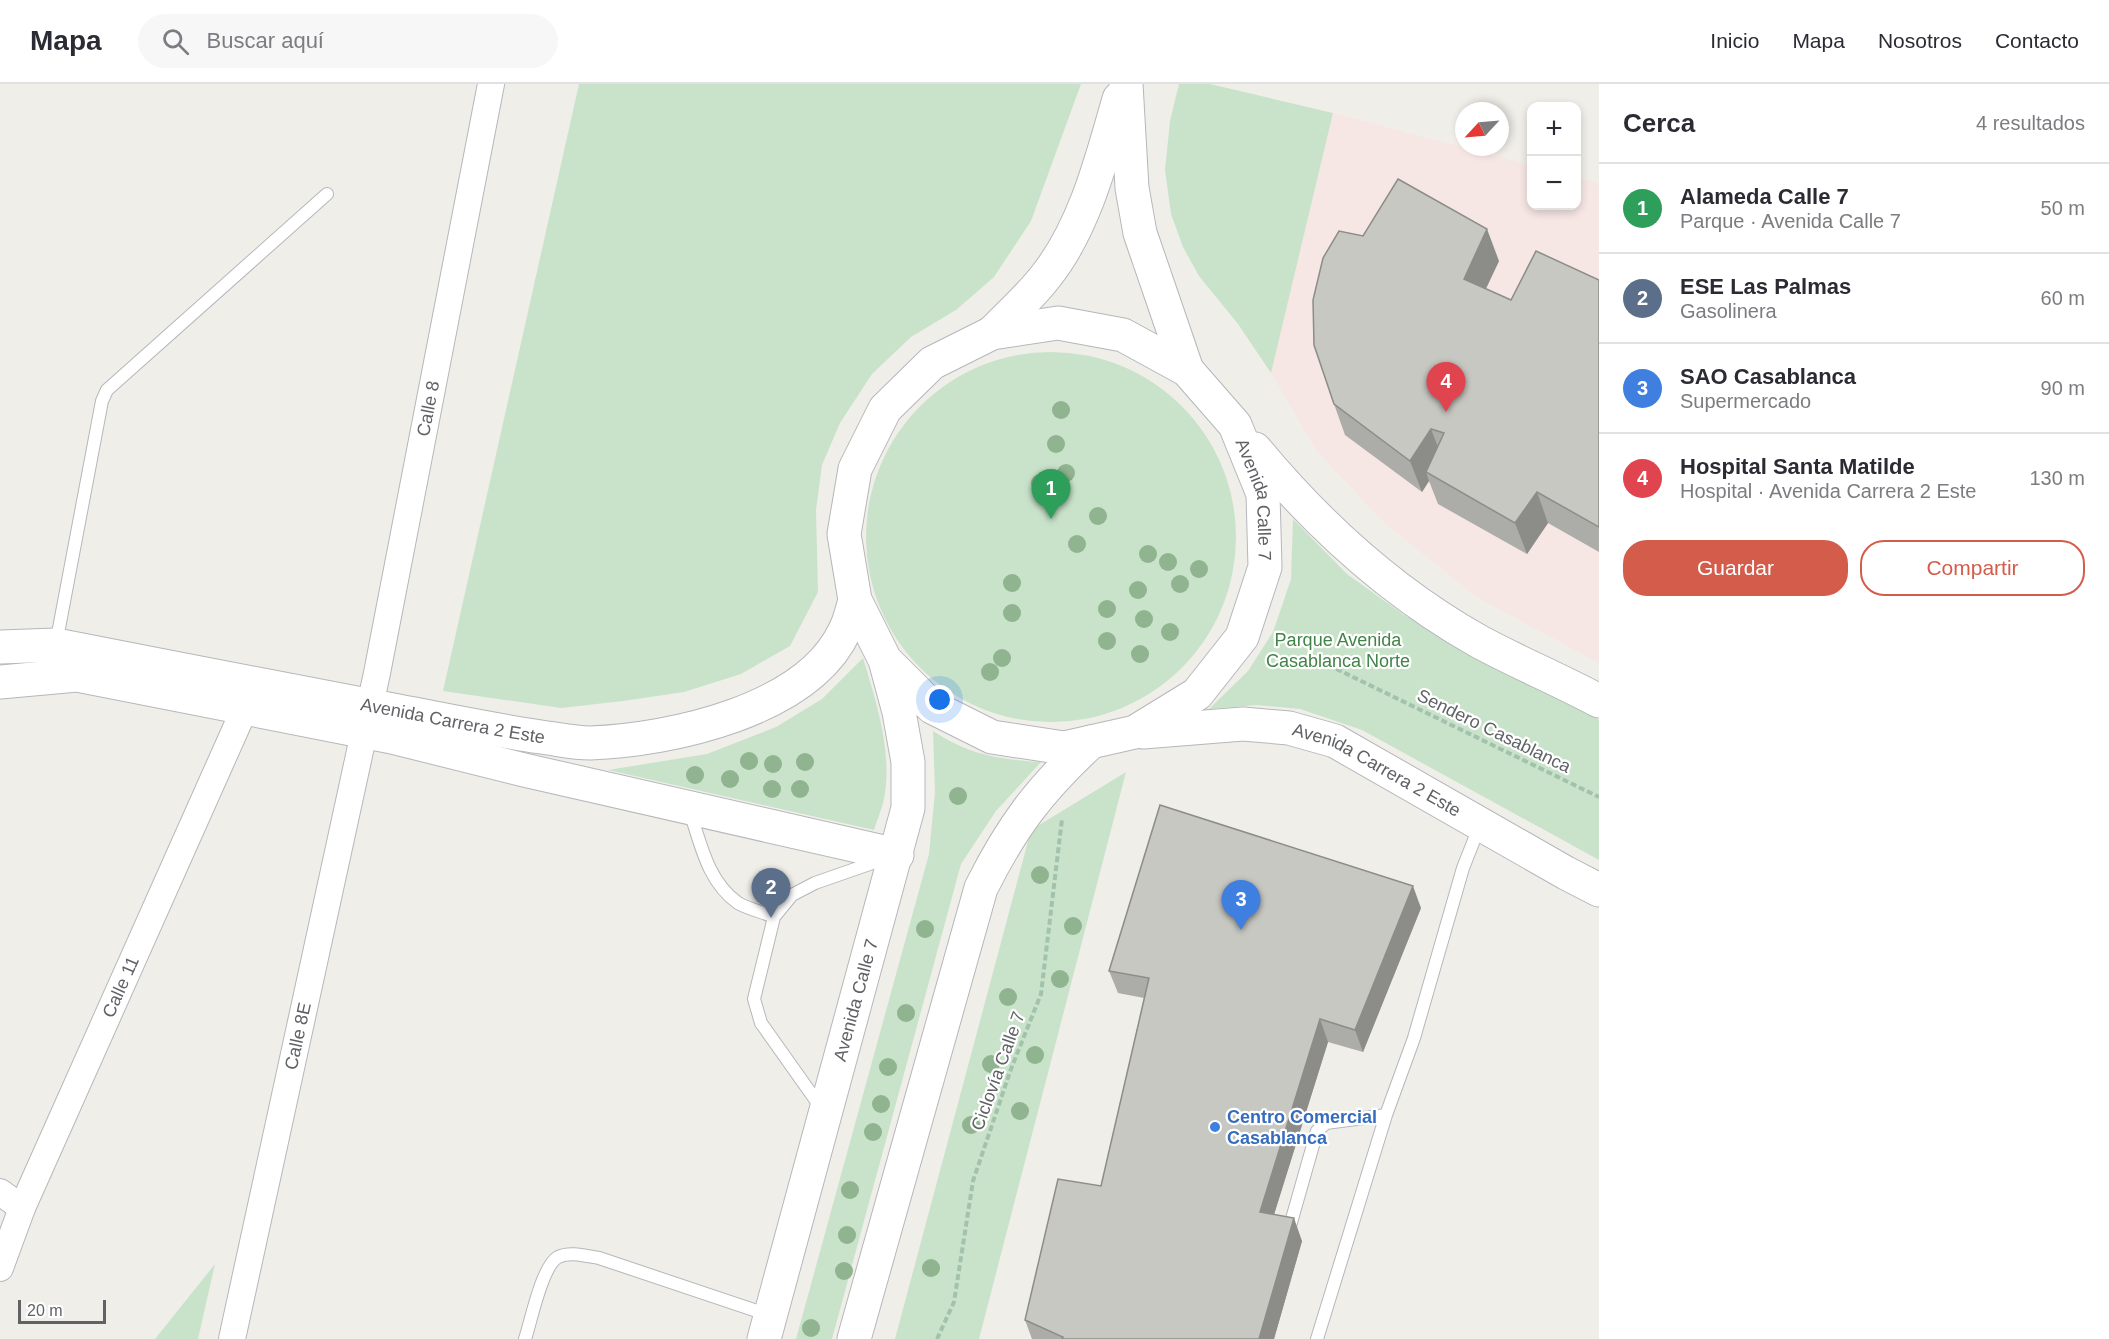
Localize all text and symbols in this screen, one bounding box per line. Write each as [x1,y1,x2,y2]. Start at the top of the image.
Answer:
search box [138,14,558,68]
text: Mapa [30,25,102,56]
icon: search [159,25,192,58]
text: Buscar aquí [207,28,324,53]
text: Inicio [1710,29,1759,52]
text: Mapa [1792,29,1845,52]
text: Nosotros [1878,29,1962,52]
text: Contacto [1995,29,2079,52]
north arrow [1455,102,1509,156]
map controls [1527,102,1581,210]
button: + [1527,102,1581,156]
text: Cerca [1623,108,1695,138]
text: 4 resultados [1976,112,2085,134]
button: − [1527,156,1581,210]
text: Alameda Calle 7 [1680,184,1849,209]
text: 1 [1637,197,1648,219]
text: 50 m [2041,197,2085,219]
text: Parque · Avenida Calle 7 [1680,210,1901,232]
text: ESE Las Palmas [1680,274,1851,299]
text: 2 [1637,287,1648,309]
text: 60 m [2041,287,2085,309]
text: Gasolinera [1680,300,1777,322]
pin: 4 [1426,362,1466,412]
text: SAO Casablanca [1680,364,1856,389]
text: 3 [1637,377,1648,399]
text: 90 m [2041,377,2085,399]
street label: Calle 8 [413,379,443,438]
text: Supermercado [1680,390,1811,412]
street label: Avenida Calle 7 [1232,436,1275,561]
text: Hospital Santa Matilde [1680,454,1915,479]
text: 4 [1637,467,1648,489]
text: 130 m [2029,467,2085,489]
pin: 1 [1032,470,1070,519]
text: Hospital · Avenida Carrera 2 Este [1680,480,1976,502]
button: Guardar [1623,540,1848,596]
button: Compartir [1860,540,2085,596]
park label: Parque Avenida Casablanca Norte [1266,630,1410,671]
your location [925,685,954,714]
street label: Sendero Casablanca [1414,685,1575,777]
street label: Avenida Carrera 2 Este [359,694,546,747]
street label: Avenida Carrera 2 Este [1290,719,1464,821]
pin: 2 [752,868,790,918]
pin: 3 [1222,880,1260,930]
street label: Avenida Calle 7 [830,937,882,1064]
street label: Calle 11 [98,953,143,1021]
street label: Calle 8E [281,1001,315,1071]
street label: Ciclovía Calle 7 [967,1009,1029,1133]
place label: Centro Comercial Casablanca [1227,1107,1377,1148]
marker: Centro Comercial Casablanca [1208,1120,1222,1134]
scale bar [18,1297,106,1324]
text: 20 m [27,1302,63,1319]

